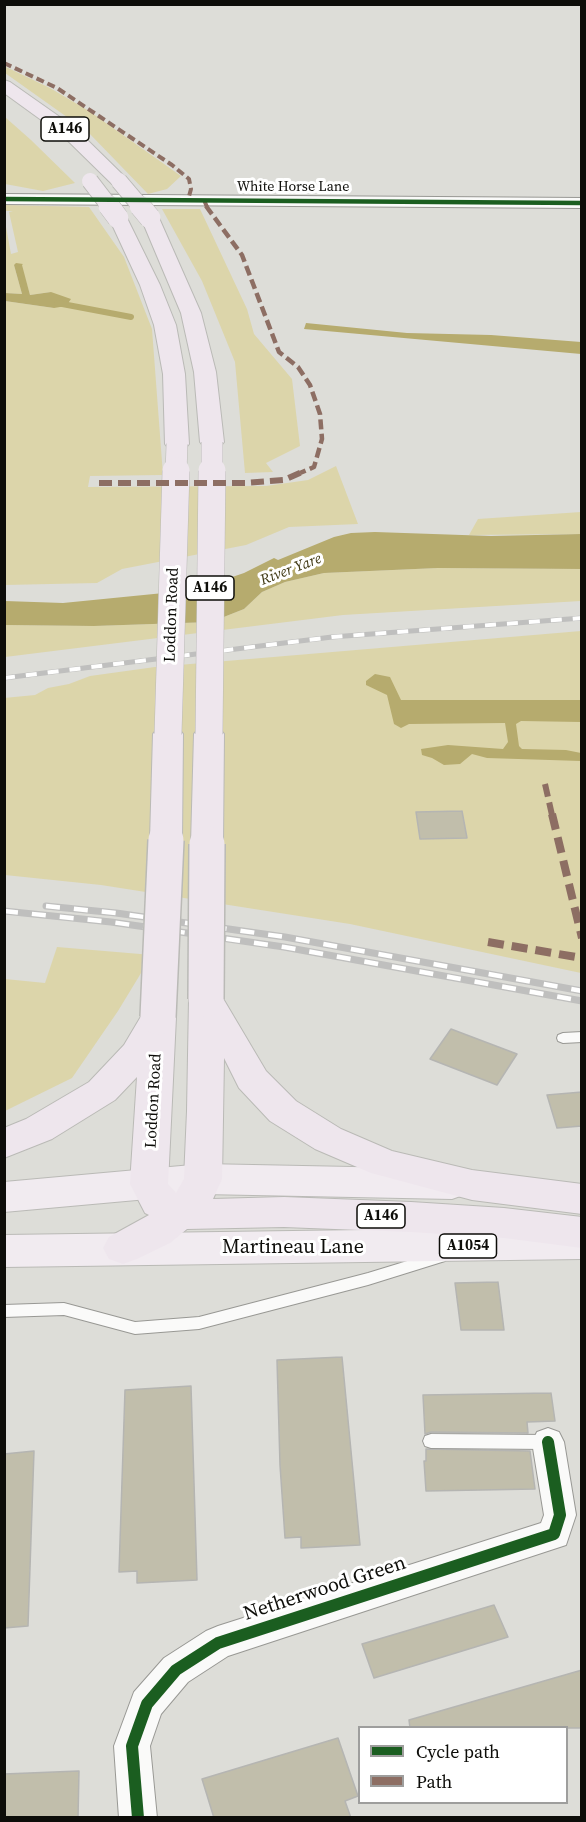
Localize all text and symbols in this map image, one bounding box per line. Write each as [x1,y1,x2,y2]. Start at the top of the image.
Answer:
road number: A146 [41,117,89,141]
street label: White Horse Lane [237,179,349,195]
water label: River Yare [258,550,324,590]
street label: Loddon Road [161,567,183,663]
road number: A146 [186,576,234,600]
street label: Loddon Road [142,1053,166,1149]
road number: A146 [357,1204,405,1228]
road number: A1054 [440,1234,496,1258]
street label: Martineau Lane [222,1236,364,1260]
street label: Netherwood Green [241,1551,409,1627]
legend [358,1726,568,1804]
text: Cycle path [416,1739,500,1764]
text: Path [416,1769,452,1794]

